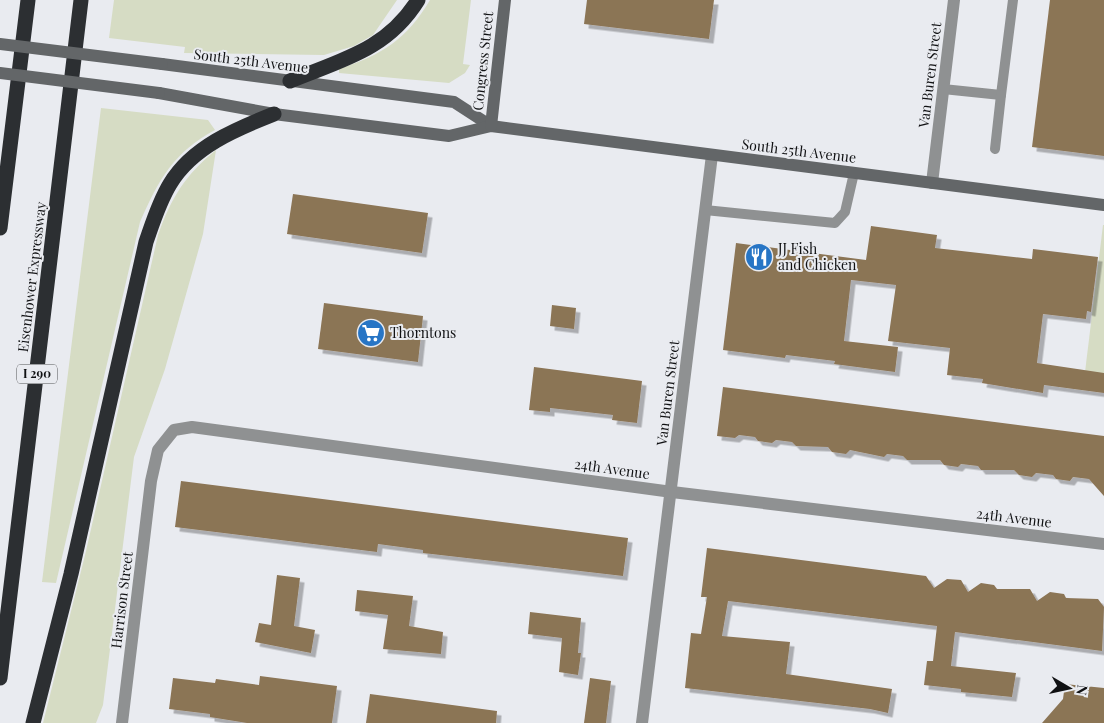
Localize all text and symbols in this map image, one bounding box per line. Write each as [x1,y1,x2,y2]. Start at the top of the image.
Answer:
street label: Congress Street [468,9,497,111]
street label: Van Buren Street [913,20,946,130]
street label: South 25th Avenue [193,44,309,77]
street label: South 25th Avenue [741,134,857,167]
street label: Eisenhower Expressway [13,201,50,353]
place label: JJ Fish and Chicken [777,239,857,274]
restaurant icon: JJ Fish and Chicken [744,242,774,272]
supermarket icon: Thorntons [356,318,386,348]
place label: Thorntons [390,323,456,342]
street label: Van Buren Street [651,338,684,448]
road number: I 290 [17,364,57,384]
street label: 24th Avenue [573,454,651,483]
street label: 24th Avenue [975,503,1053,532]
street label: Harrison Street [106,549,137,649]
north arrow [1044,663,1094,713]
text: N [1072,684,1093,697]

